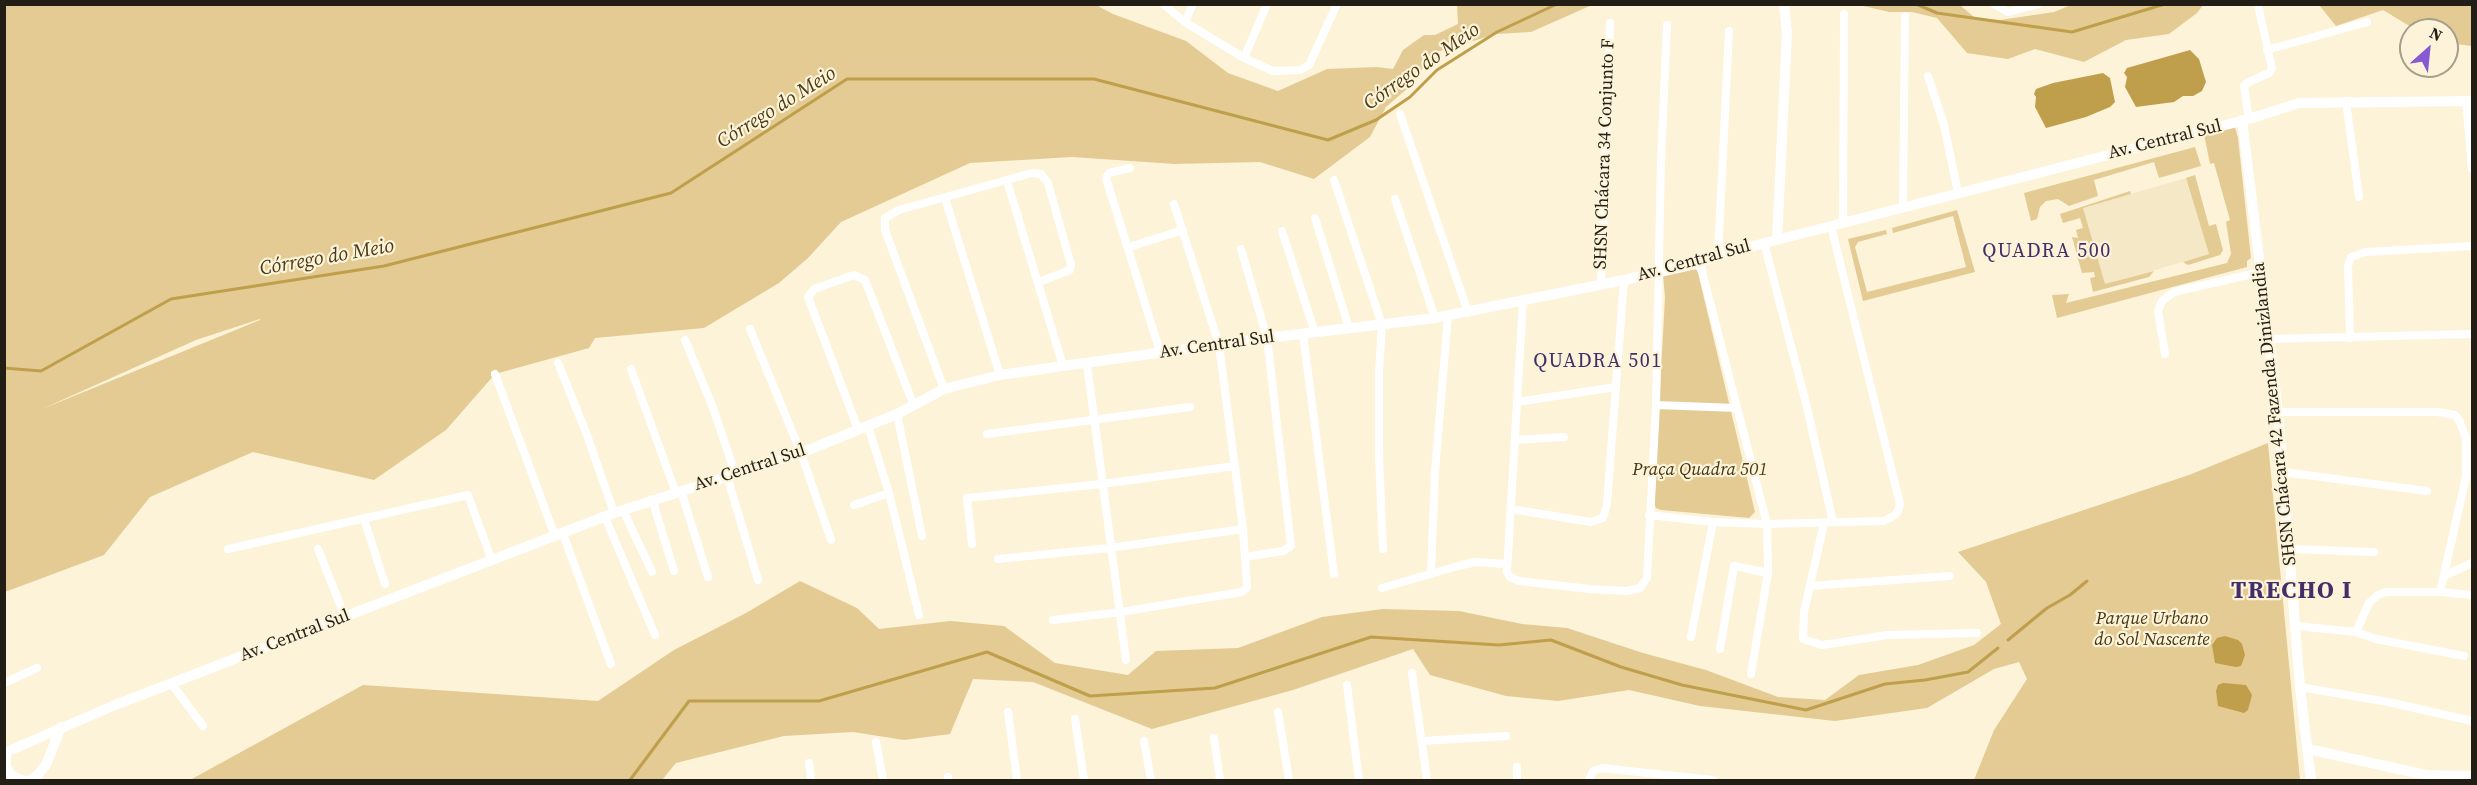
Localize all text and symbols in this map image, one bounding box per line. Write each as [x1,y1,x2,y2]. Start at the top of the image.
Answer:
water label: Córrego do Meio [1359,18,1485,116]
north arrow [2399,18,2459,78]
text: N [2426,21,2446,46]
street label: SHSN Chácara 34 Conjunto F [1590,38,1620,270]
water label: Córrego do Meio [713,62,841,154]
street label: Av. Central Sul [2106,115,2224,165]
water label: Córrego do Meio [258,234,396,282]
street label: Av. Central Sul [1635,236,1753,286]
district label: QUADRA 500 [1982,240,2112,264]
street label: SHSN Chácara 42 Fazenda Dinizlandia [2248,261,2302,567]
street label: Av. Central Sul [1158,326,1276,364]
district label: QUADRA 501 [1533,350,1663,374]
street label: Av. Central Sul [691,440,809,496]
park label: Praça Quadra 501 [1632,459,1768,481]
district label: TRECHO I [2231,578,2353,606]
street label: Av. Central Sul [237,605,353,667]
park label: Parque Urbano do Sol Nascente [2094,608,2210,650]

